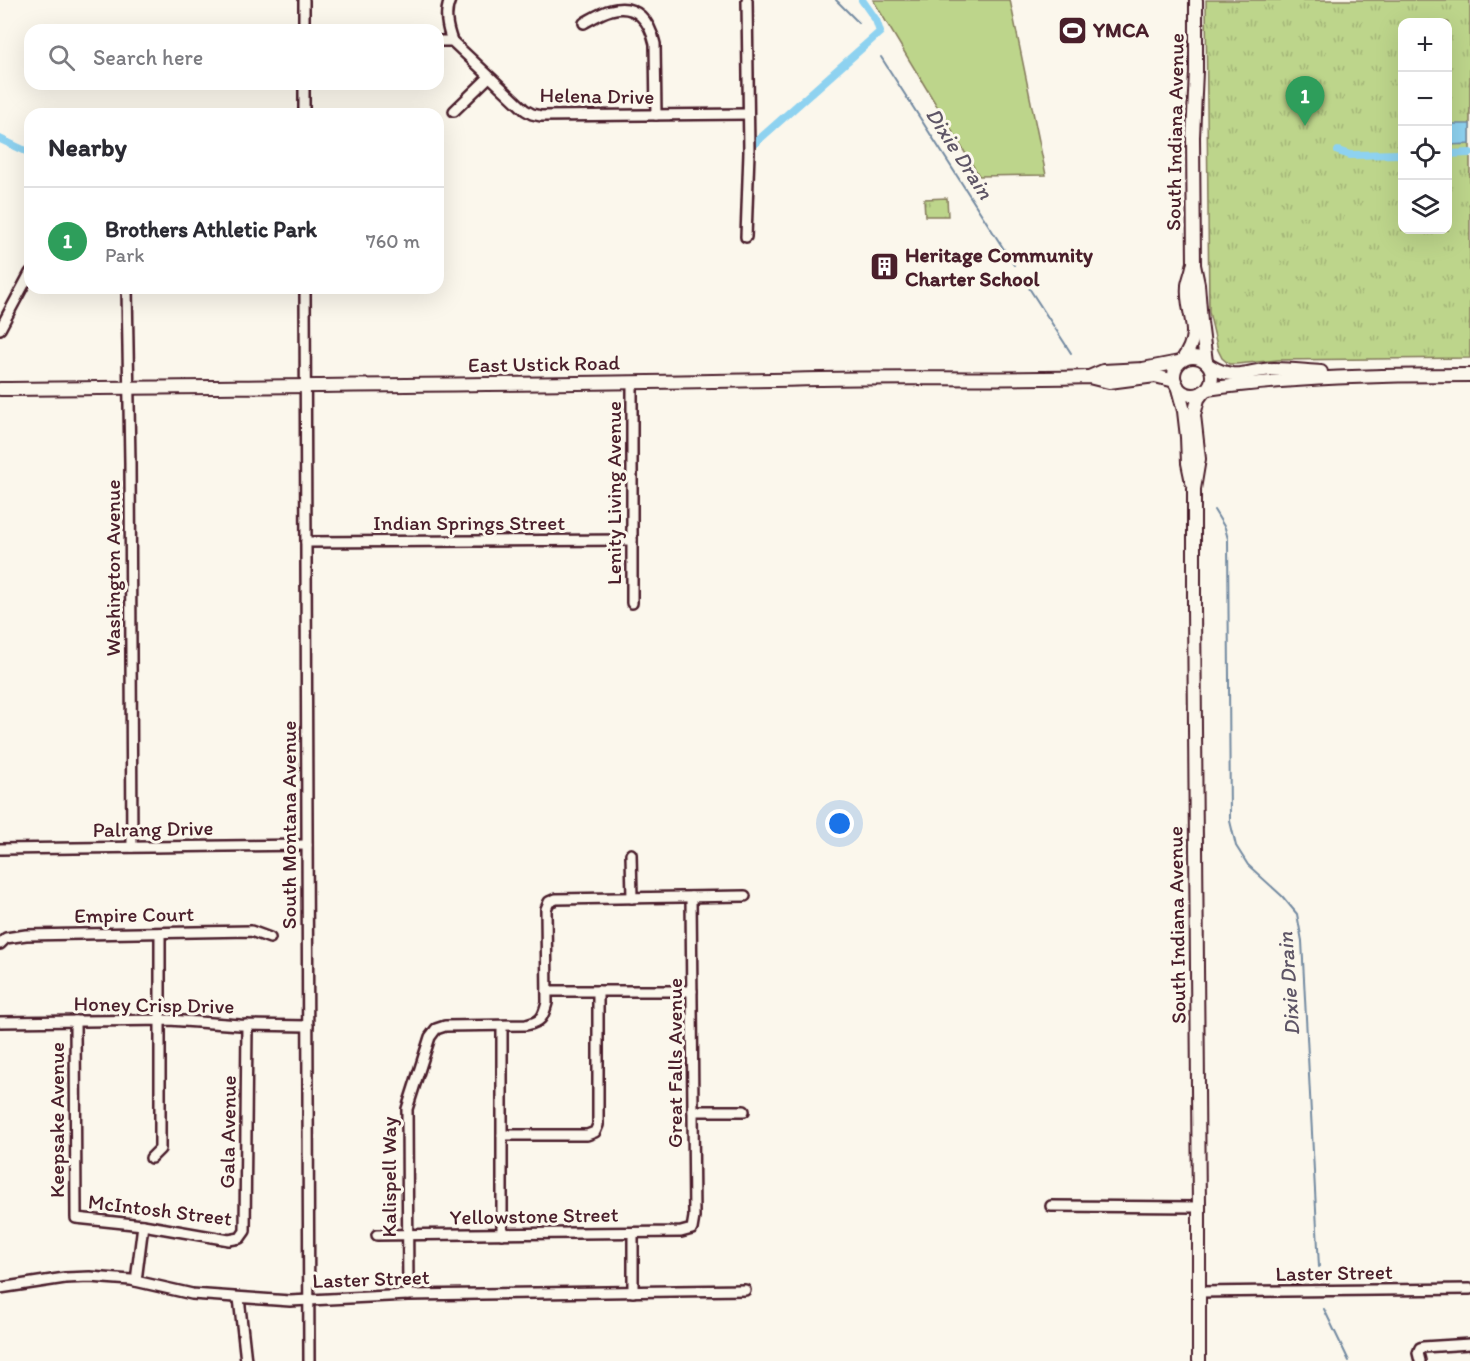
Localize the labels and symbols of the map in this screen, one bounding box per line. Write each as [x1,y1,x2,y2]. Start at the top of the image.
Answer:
sports icon: YMCA [1056,14,1088,46]
place label: YMCA [1092,17,1149,42]
street label: South Indiana Avenue [1160,33,1189,231]
pin: 1 [1286,76,1324,126]
street label: Helena Drive [539,82,655,109]
water label: Dixie Drain [920,102,1000,205]
place label: Heritage Community Charter School [905,242,1093,291]
building icon: Heritage Community Charter School [868,251,900,283]
street label: East Ustick Road [468,350,621,377]
street label: Lenity Living Avenue [601,401,626,585]
street label: Washington Avenue [100,479,125,657]
street label: Indian Springs Street [373,510,565,535]
street label: South Montana Avenue [276,721,301,929]
your location [825,809,854,838]
street label: Palrang Drive [92,815,214,842]
street label: South Indiana Avenue [1162,826,1191,1024]
street label: Empire Court [74,901,194,928]
water label: Dixie Drain [1271,931,1306,1037]
street label: Great Falls Avenue [662,978,687,1148]
street label: Honey Crisp Drive [74,991,235,1018]
street label: Keepsake Avenue [44,1042,69,1198]
street label: Gala Avenue [214,1075,241,1189]
street label: Kalispell Way [376,1116,401,1237]
street label: McIntosh Street [87,1188,234,1231]
street label: Yellowstone Street [449,1202,619,1229]
street label: Laster Street [1275,1259,1393,1286]
street label: Laster Street [312,1264,430,1293]

